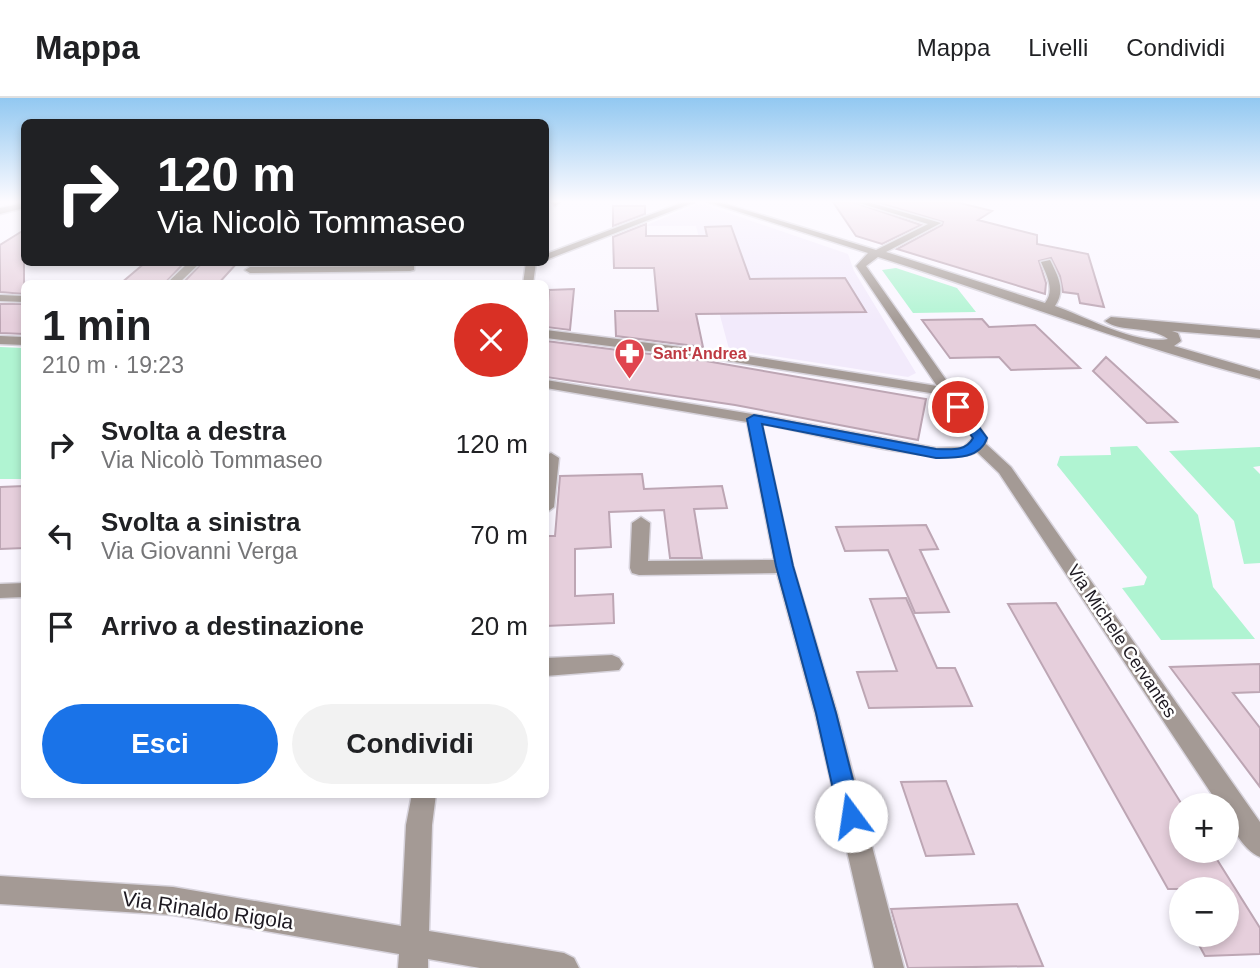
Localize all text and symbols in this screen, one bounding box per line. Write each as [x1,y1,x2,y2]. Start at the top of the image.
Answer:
text: Mappa [35,29,140,66]
text: Mappa [917,34,990,61]
text: Livelli [1028,34,1088,61]
text: Condividi [1126,34,1225,61]
icon: right [42,147,133,238]
text: 120 m [157,147,296,201]
text: Via Nicolò Tommaseo [157,204,465,240]
text: 1 min [42,302,152,349]
button: close [454,303,528,377]
pharmacy icon: Sant'Andrea [613,336,647,380]
place label: Sant'Andrea [653,345,747,362]
text: 210 m · 19:23 [42,352,184,378]
pin [928,377,988,437]
icon: arrive [939,388,977,426]
text: Svolta a destra [101,416,286,446]
icon: right [42,426,80,464]
text: 120 m [456,429,528,459]
text: Via Nicolò Tommaseo [101,447,323,473]
text: Svolta a sinistra [101,507,300,537]
icon: left [42,517,80,555]
text: 70 m [470,520,528,550]
text: Via Giovanni Verga [101,538,298,564]
street label: Via Michele Cervantes [1063,561,1181,721]
icon: arrive [42,608,80,646]
text: Arrivo a destinazione [101,611,364,641]
text: 20 m [470,611,528,641]
button: Esci [42,704,278,784]
button: Condividi [292,704,528,784]
position arrow [814,779,888,853]
map controls [1169,793,1239,947]
button: + [1169,793,1239,863]
button: − [1169,877,1239,947]
street label: Via Rinaldo Rigola [121,887,295,933]

